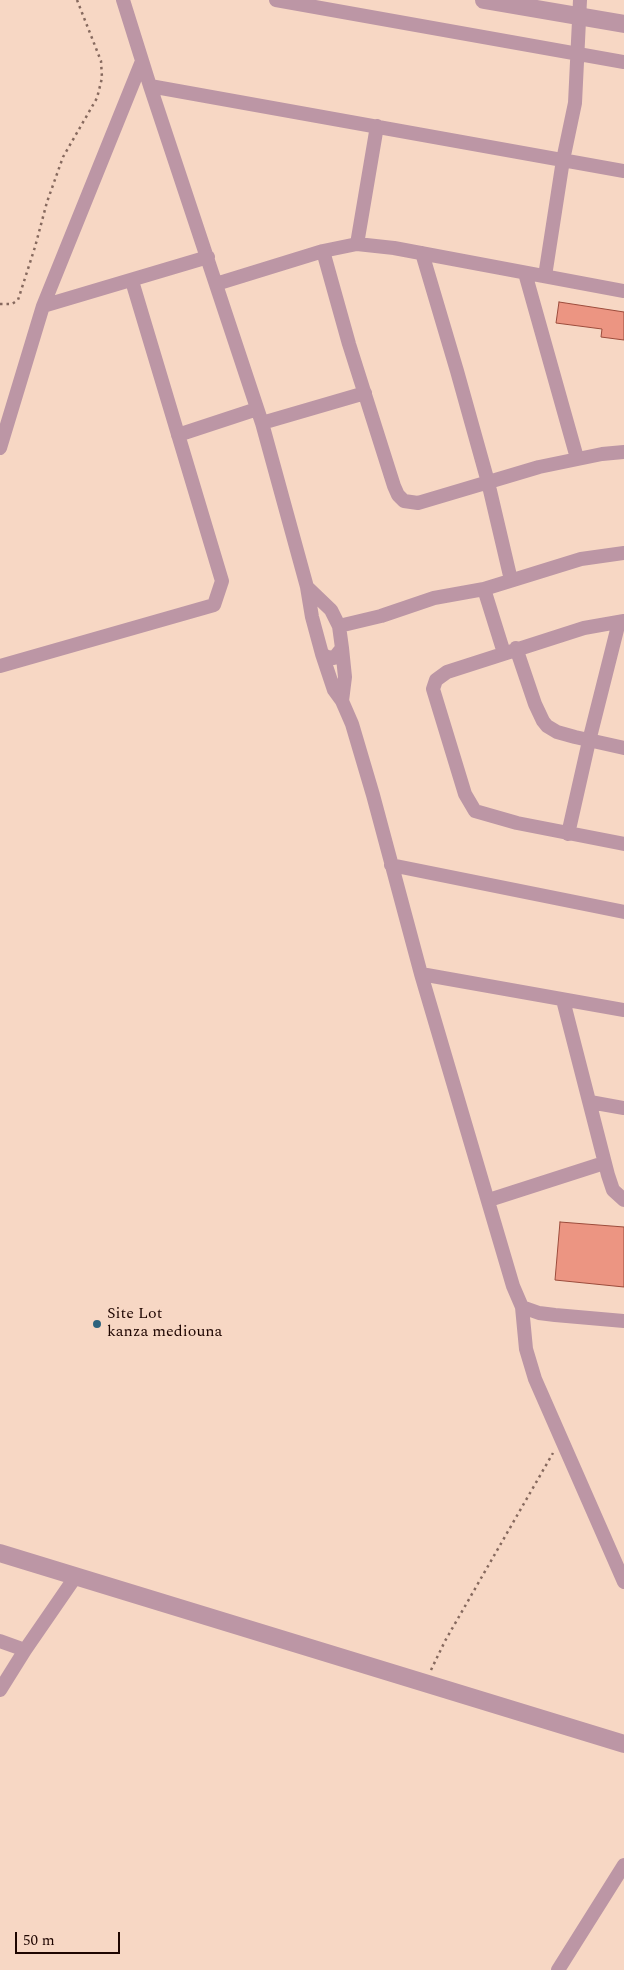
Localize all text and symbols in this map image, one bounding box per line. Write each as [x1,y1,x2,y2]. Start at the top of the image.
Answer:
place label: Site Lot kanza mediouna [107,1305,222,1343]
marker: Site Lot kanza mediouna [91,1318,103,1330]
scale bar [18,1922,122,1954]
text: 50 m [23,1929,55,1952]

